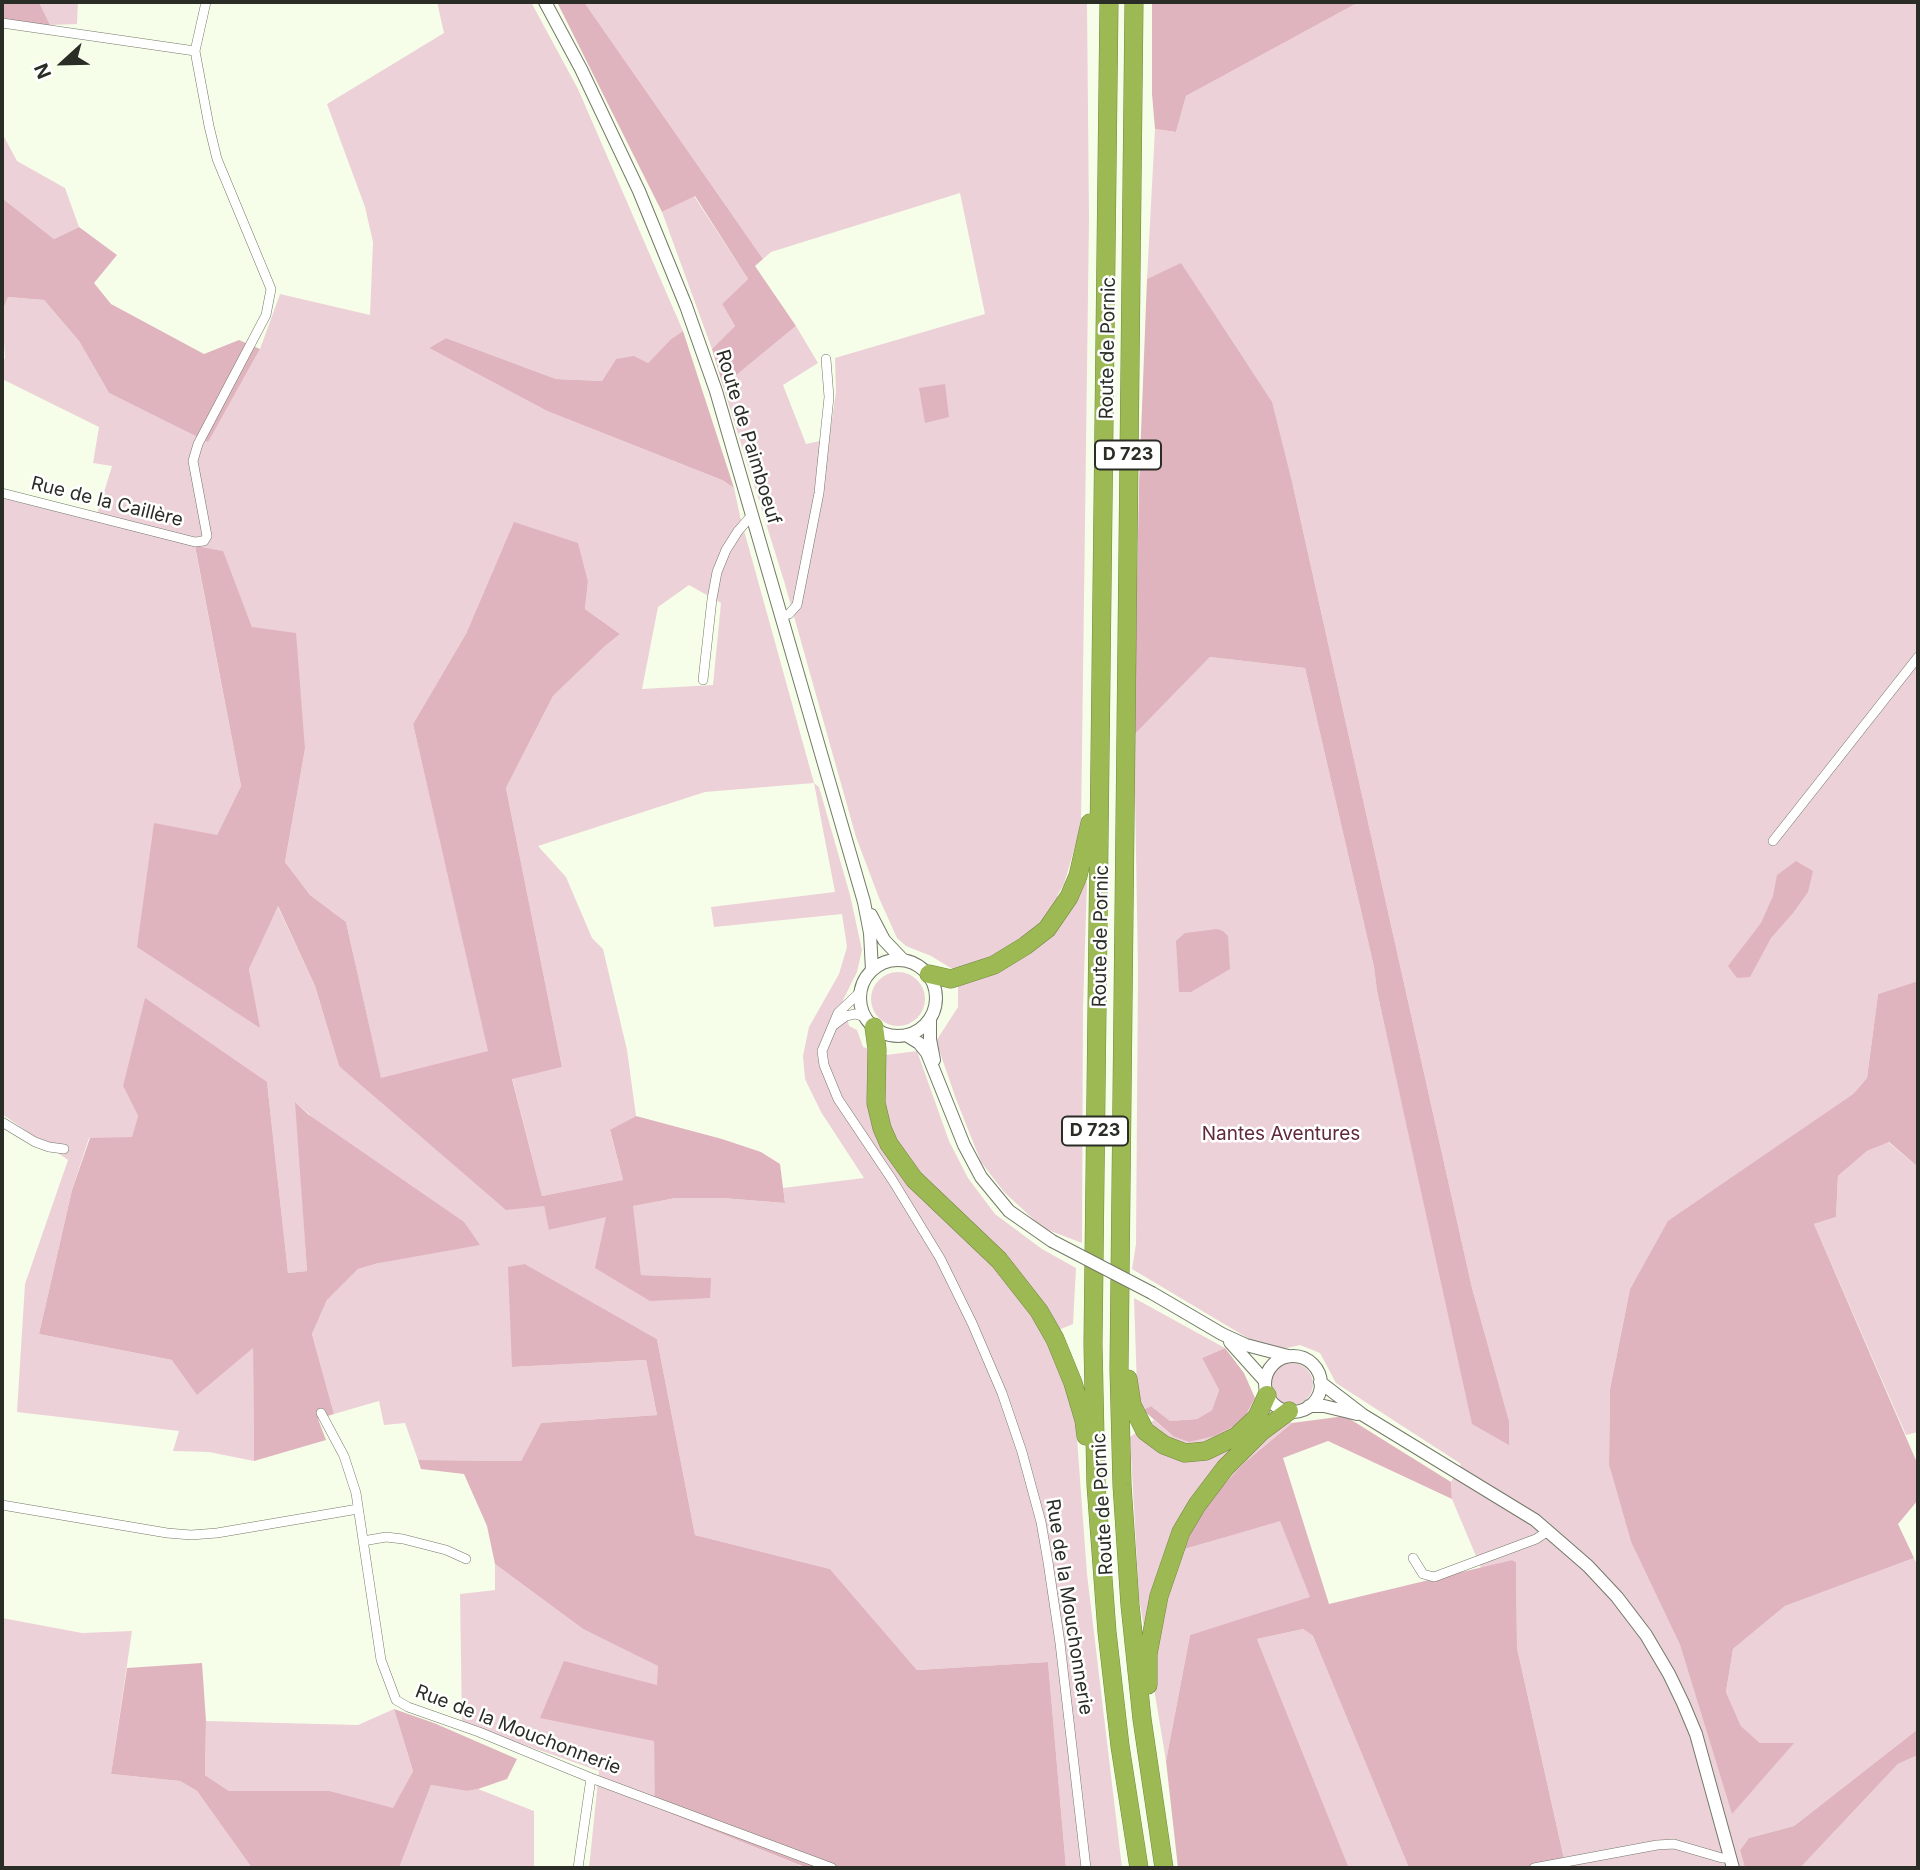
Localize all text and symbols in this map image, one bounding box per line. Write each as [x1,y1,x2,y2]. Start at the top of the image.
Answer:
north arrow [28,28,98,98]
text: N [30,60,56,82]
street label: Route de Pornic [1095,276,1121,420]
street label: Route de Paimboeuf [711,347,785,527]
road number: D 723 [1095,440,1161,470]
street label: Rue de la Caillère [29,472,185,532]
street label: Route de Pornic [1088,864,1114,1008]
road number: D 723 [1062,1116,1128,1146]
park label: Nantes Aventures [1202,1123,1360,1145]
street label: Route de Pornic [1088,1432,1118,1576]
street label: Rue de la Mouchonnerie [1041,1497,1097,1717]
street label: Rue de la Mouchonnerie [412,1680,624,1780]

